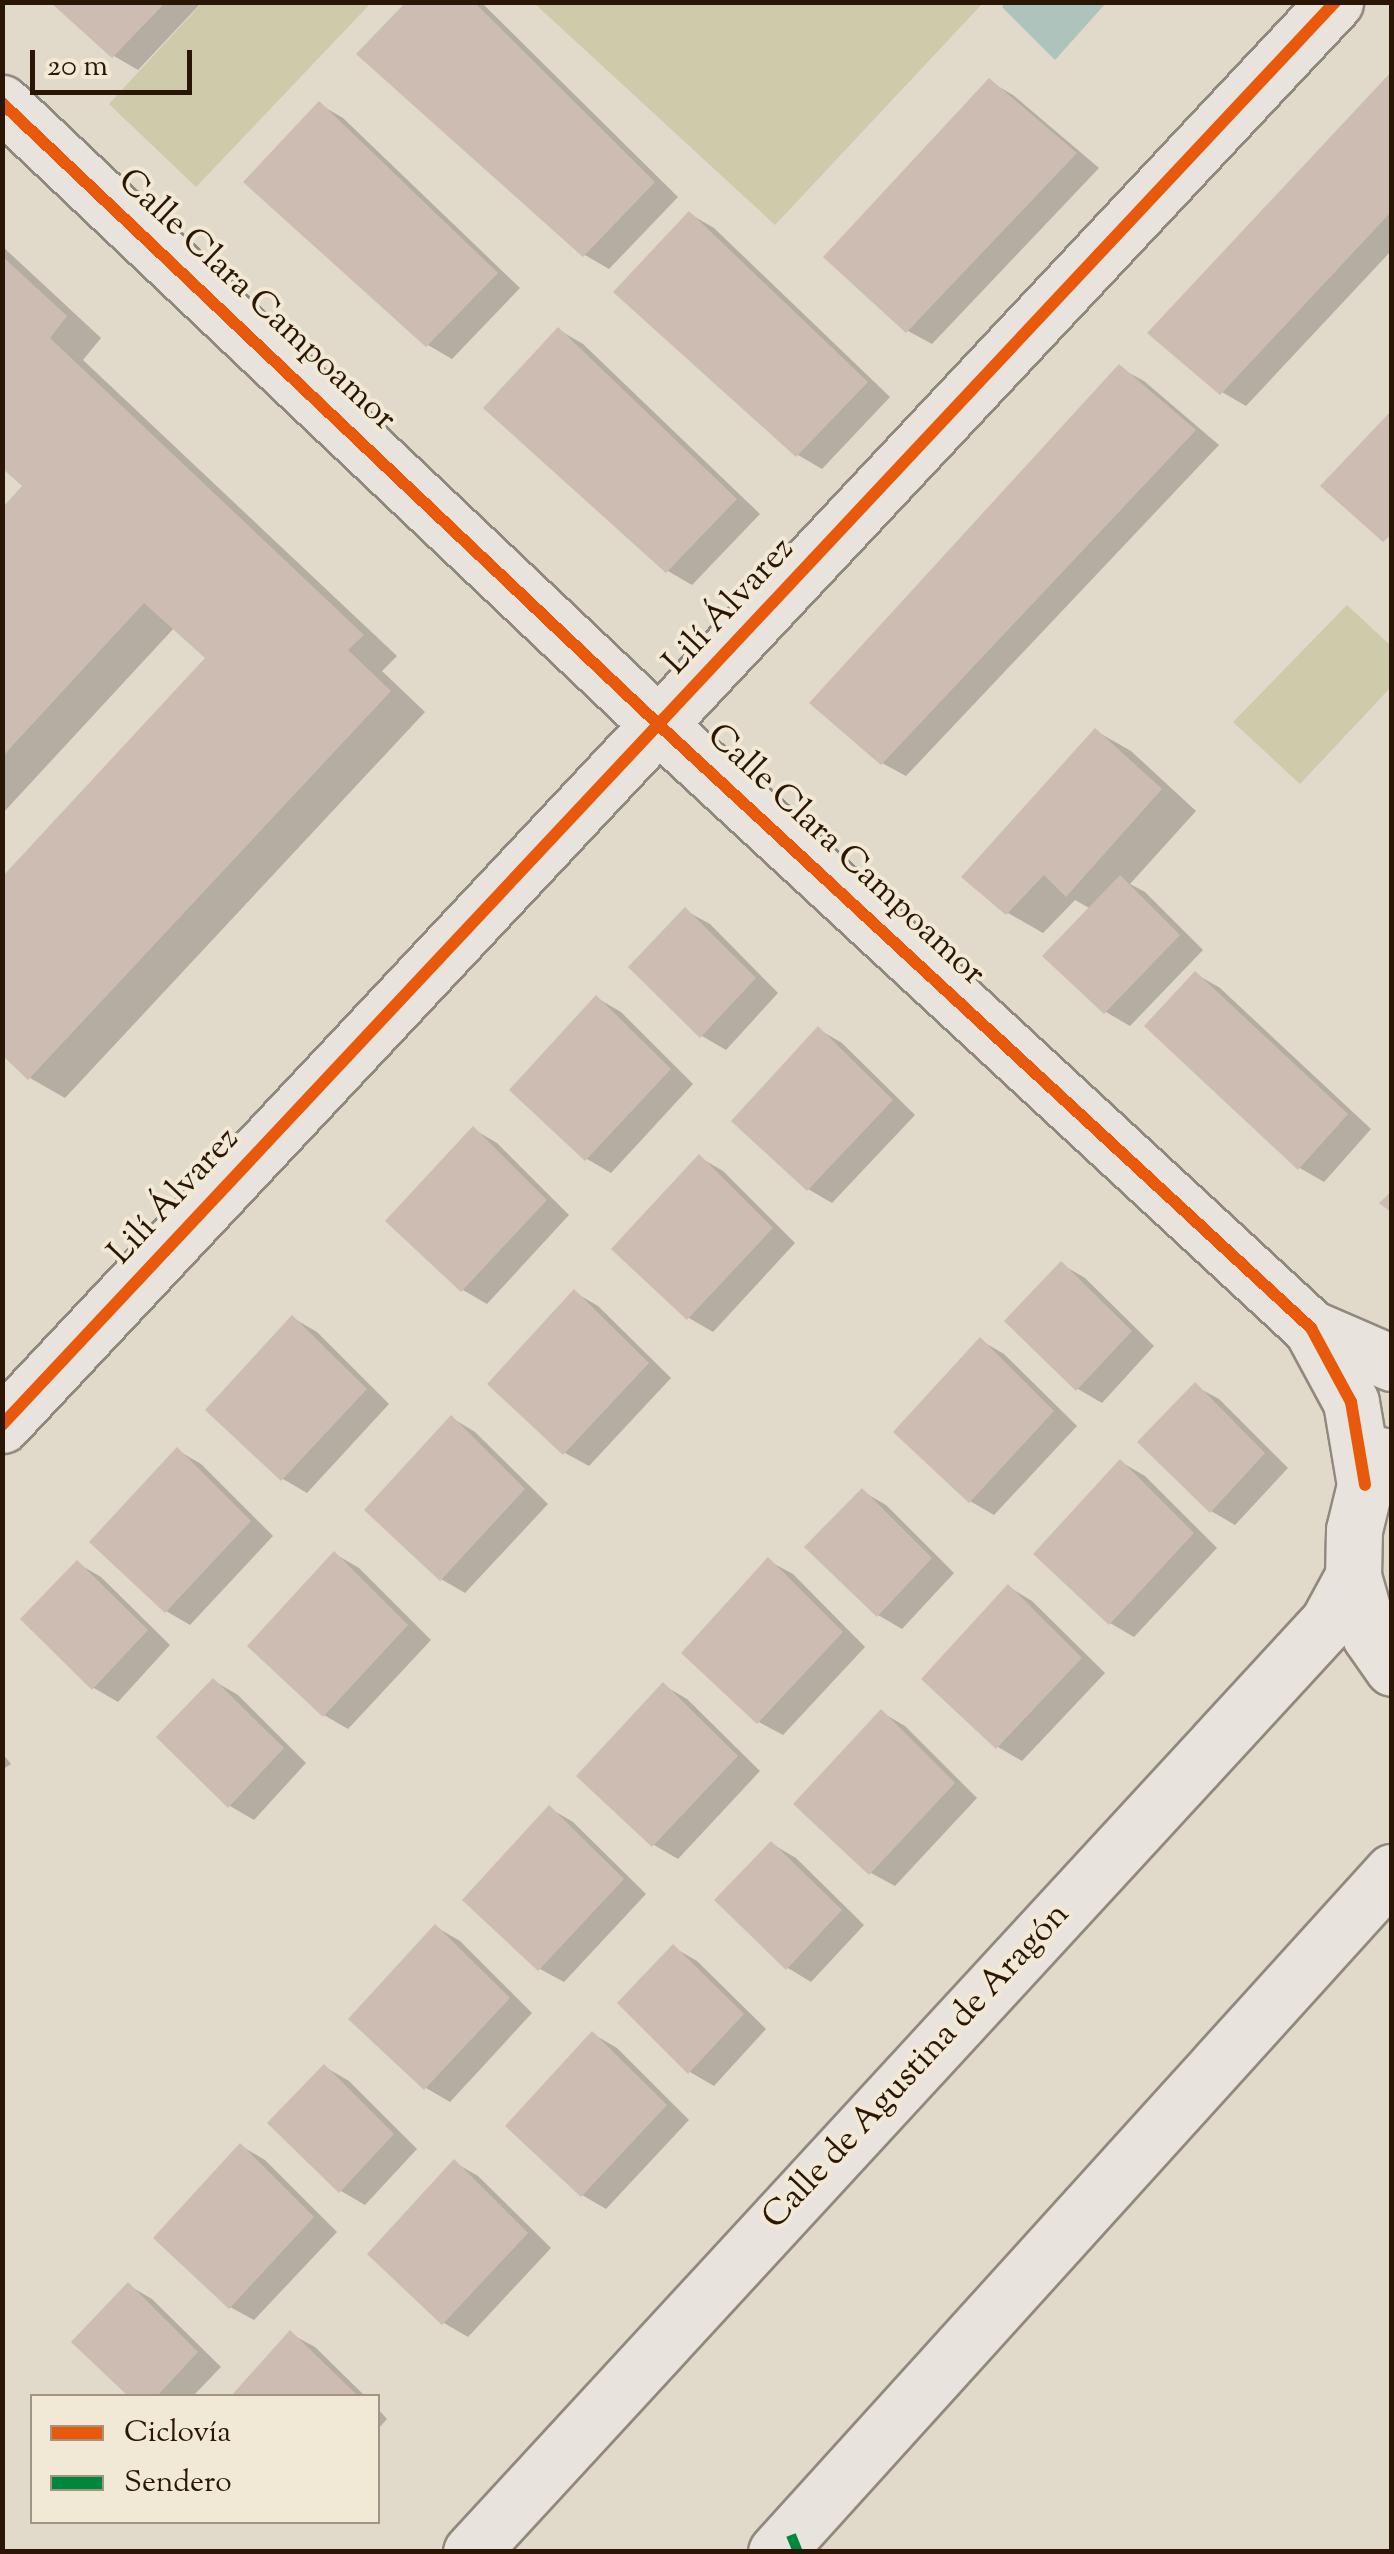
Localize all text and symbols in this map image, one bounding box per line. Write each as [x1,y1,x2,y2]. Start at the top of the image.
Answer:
scale bar [35,30,198,92]
text: 20 m [47,46,108,89]
street label: Calle Clara Campoamor [108,161,404,441]
street label: Lilí Álvarez [656,530,804,684]
street label: Calle Clara Campoamor [697,716,993,996]
street label: Lilí Álvarez [101,1120,249,1274]
street label: Calle de Agustina de Aragón [755,1895,1079,2239]
legend [30,2394,380,2524]
text: Ciclovía [124,2412,231,2455]
text: Sendero [124,2462,232,2505]

